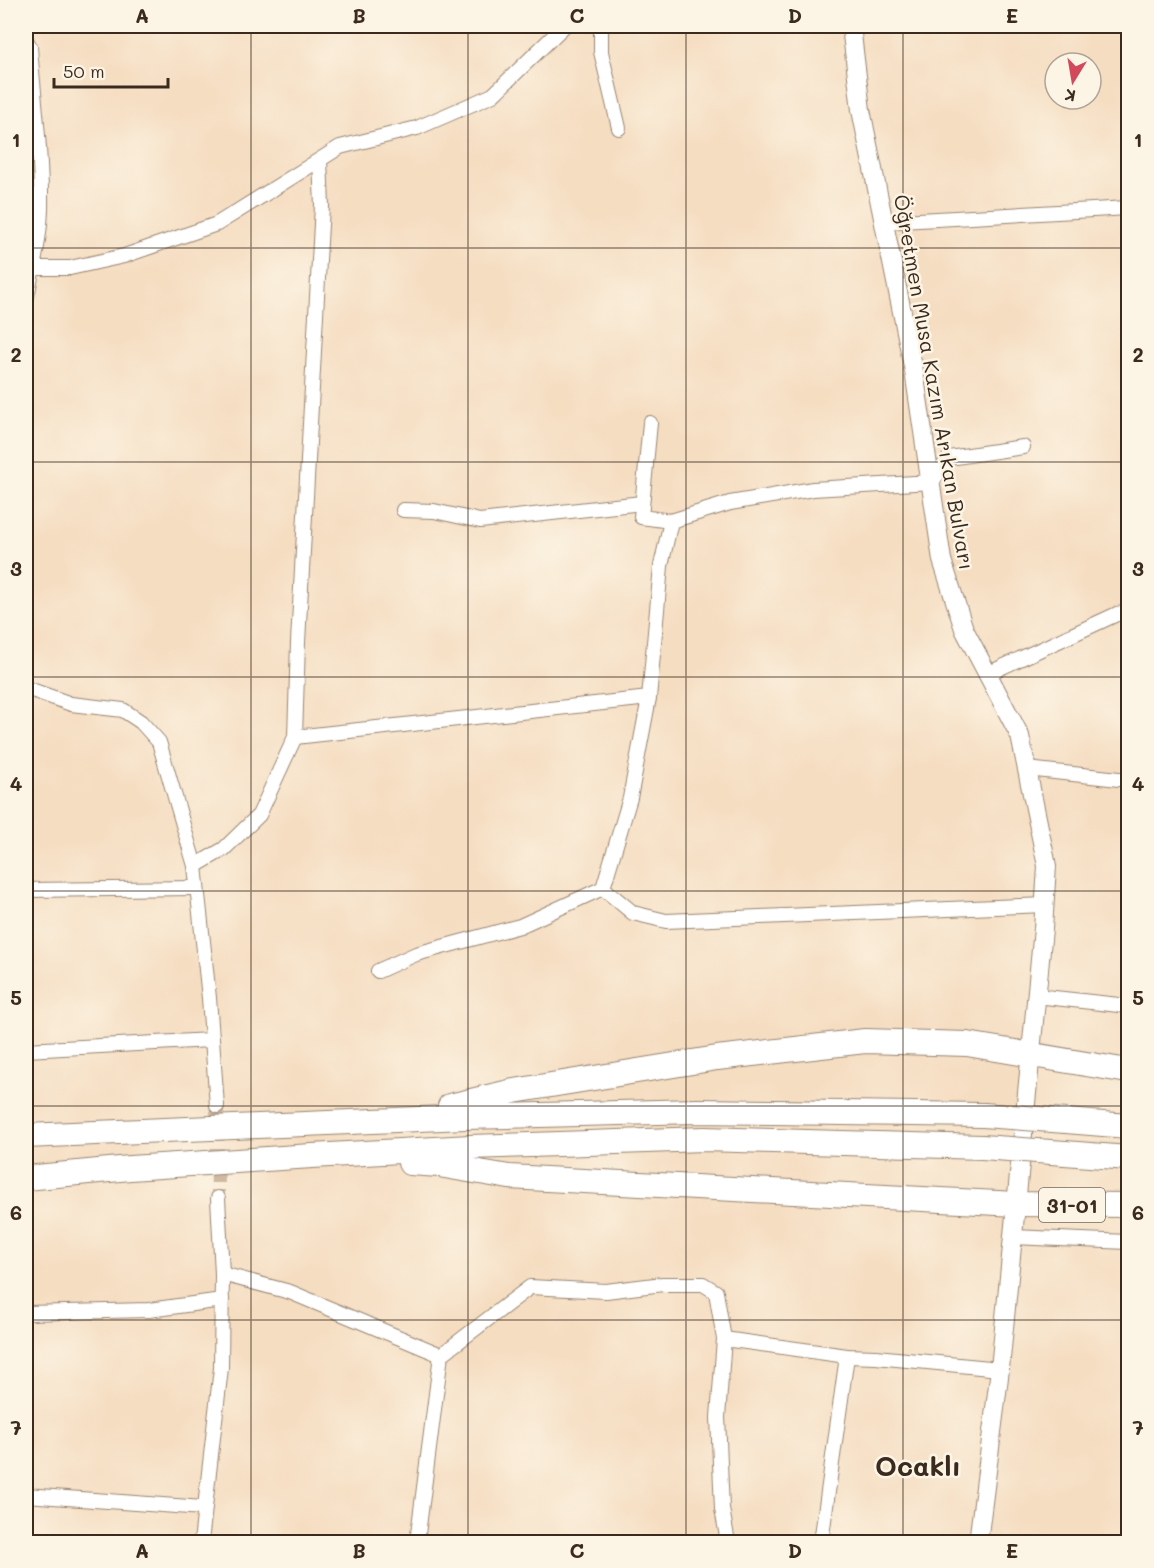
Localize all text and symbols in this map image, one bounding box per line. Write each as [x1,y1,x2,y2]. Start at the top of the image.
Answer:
text: A [135,2,149,28]
text: B [352,2,366,28]
text: C [570,2,585,28]
text: D [788,2,802,28]
text: E [1006,2,1018,28]
scale bar [54,51,168,89]
north arrow [1043,51,1103,111]
text: 50 m [63,59,105,83]
text: K [1063,85,1077,108]
text: 1 [12,126,20,152]
text: 1 [1134,126,1142,152]
street label: Öğretmen Musa Kazım Arıkan Bulvarı [889,192,981,572]
text: 2 [10,341,22,367]
text: 2 [1132,341,1144,367]
text: 3 [10,555,22,581]
text: 3 [1132,555,1144,581]
text: 4 [10,770,23,796]
text: 4 [1132,770,1145,796]
text: 5 [10,984,22,1010]
text: 5 [1132,984,1144,1010]
road number: 31-01 [1039,1188,1105,1222]
text: 6 [10,1199,22,1225]
text: 6 [1132,1199,1144,1225]
text: 7 [10,1414,22,1440]
text: 7 [1132,1414,1144,1440]
district label: Ocaklı [875,1448,961,1483]
text: A [135,1537,149,1563]
text: B [352,1537,366,1563]
text: C [570,1537,585,1563]
text: D [788,1537,802,1563]
text: E [1006,1537,1018,1563]

